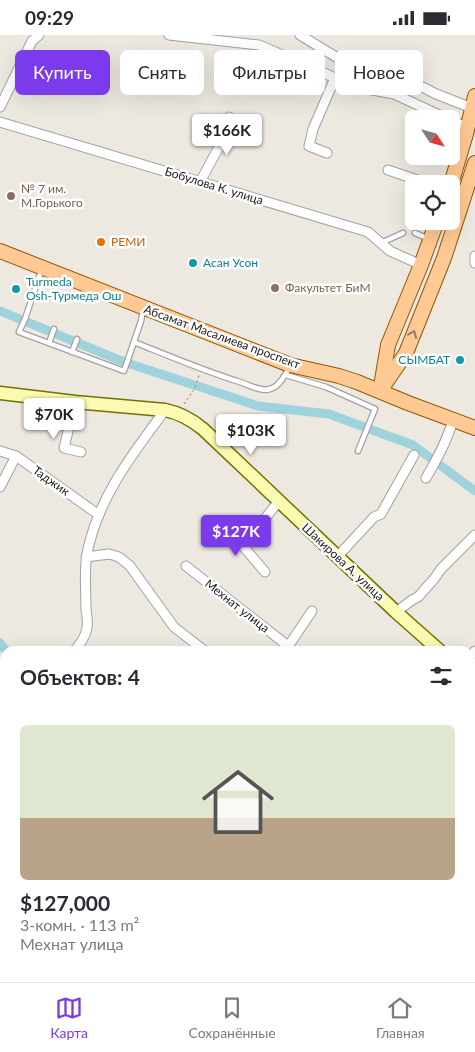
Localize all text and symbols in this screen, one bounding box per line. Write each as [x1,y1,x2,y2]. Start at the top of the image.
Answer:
text: 09:29 [25,6,74,29]
chip: Купить [15,50,110,95]
chip: Снять [120,50,204,95]
chip: Фильтры [214,50,325,95]
chip: Новое [335,50,423,95]
north arrow [405,110,460,165]
map controls [405,110,460,230]
pin: $166K [192,113,262,156]
text: $166K [203,120,251,139]
street label: Бобулова К. улица [163,163,265,208]
button: locate [405,175,460,230]
place label: № 7 им. М.Горького [21,181,83,210]
marker: № 7 им. М.Горького [5,190,17,202]
place label: РЕМИ [111,234,145,249]
marker: РЕМИ [95,236,107,248]
place label: Асан Усон [203,255,258,270]
marker: Асан Усон [187,257,199,269]
place label: Turmeda Osh-Турмеда Ош [26,274,122,303]
place label: Факультет БиМ [285,280,371,295]
marker: Факультет БиМ [269,282,281,294]
marker: Turmeda Osh-Турмеда Ош [10,283,22,295]
street label: Абсамат Масалиева проспект [142,301,302,372]
one-way arrow [407,330,417,339]
place label: СЫМБАТ [398,352,450,367]
marker: СЫМБАТ [454,354,466,366]
pin: $70K [24,397,84,440]
text: $70K [35,404,73,423]
pin: $103K [216,413,286,456]
text: $103K [227,420,275,439]
street label: Таджик [30,462,73,499]
pin: $127K [201,515,271,557]
street label: Шакирова А. улица [299,520,388,604]
text: $127K [212,521,260,540]
street label: Мехнат улица [202,576,273,635]
icon: filters [427,662,455,690]
text: Объектов: 4 [20,664,140,689]
icon: home [193,757,283,847]
text: $127,000 [20,890,110,915]
text: 3-комн. · 113 m² [20,915,139,934]
text: Мехнат улица [20,934,124,953]
tab: Карта [50,994,88,1041]
tab: Сохранённые [189,994,276,1041]
tab: Главная [376,994,425,1041]

